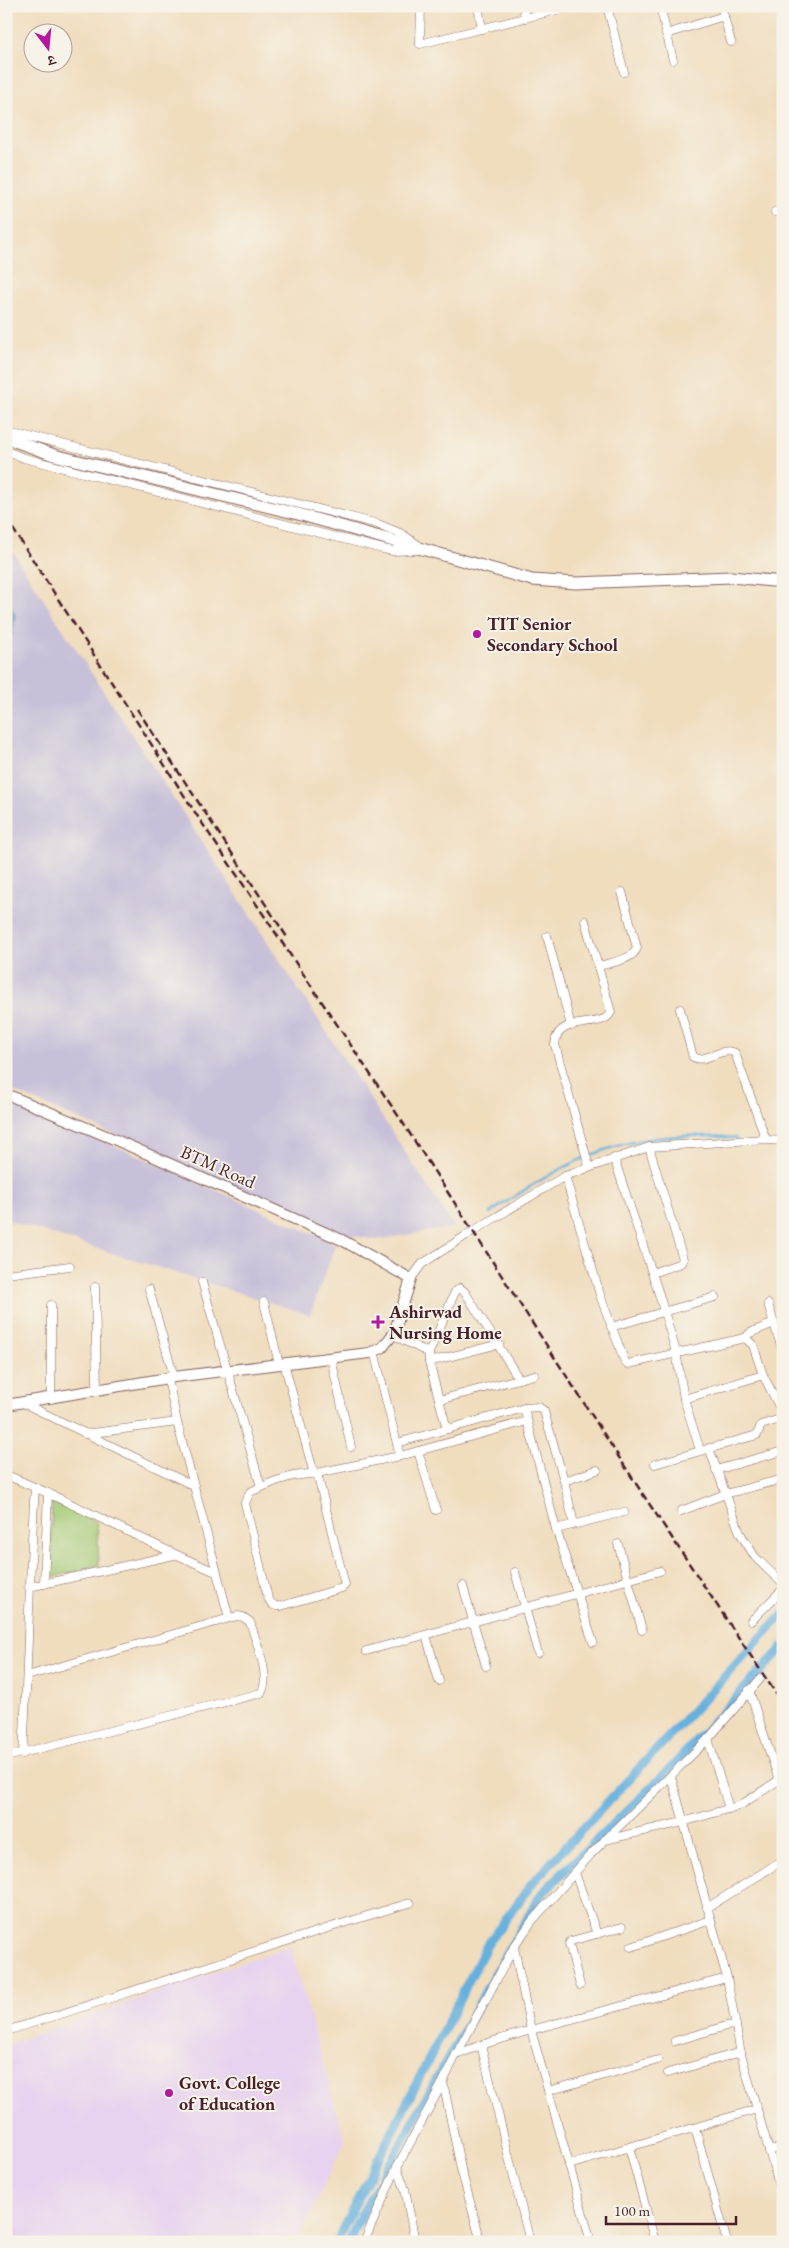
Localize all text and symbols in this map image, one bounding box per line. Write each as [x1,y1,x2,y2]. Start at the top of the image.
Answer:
north arrow [22,22,72,72]
text: उ [45,51,58,70]
place label: TIT Senior Secondary School [487,612,618,656]
marker: TIT Senior Secondary School [471,628,483,640]
street label: BTM Road [177,1140,260,1194]
place label: Ashirwad Nursing Home [388,1300,502,1344]
marker: Ashirwad Nursing Home [371,1315,385,1329]
place label: Govt. College of Education [179,2071,281,2115]
marker: Govt. College of Education [163,2087,175,2099]
scale bar [606,2193,736,2225]
text: 100 m [614,2201,651,2220]

